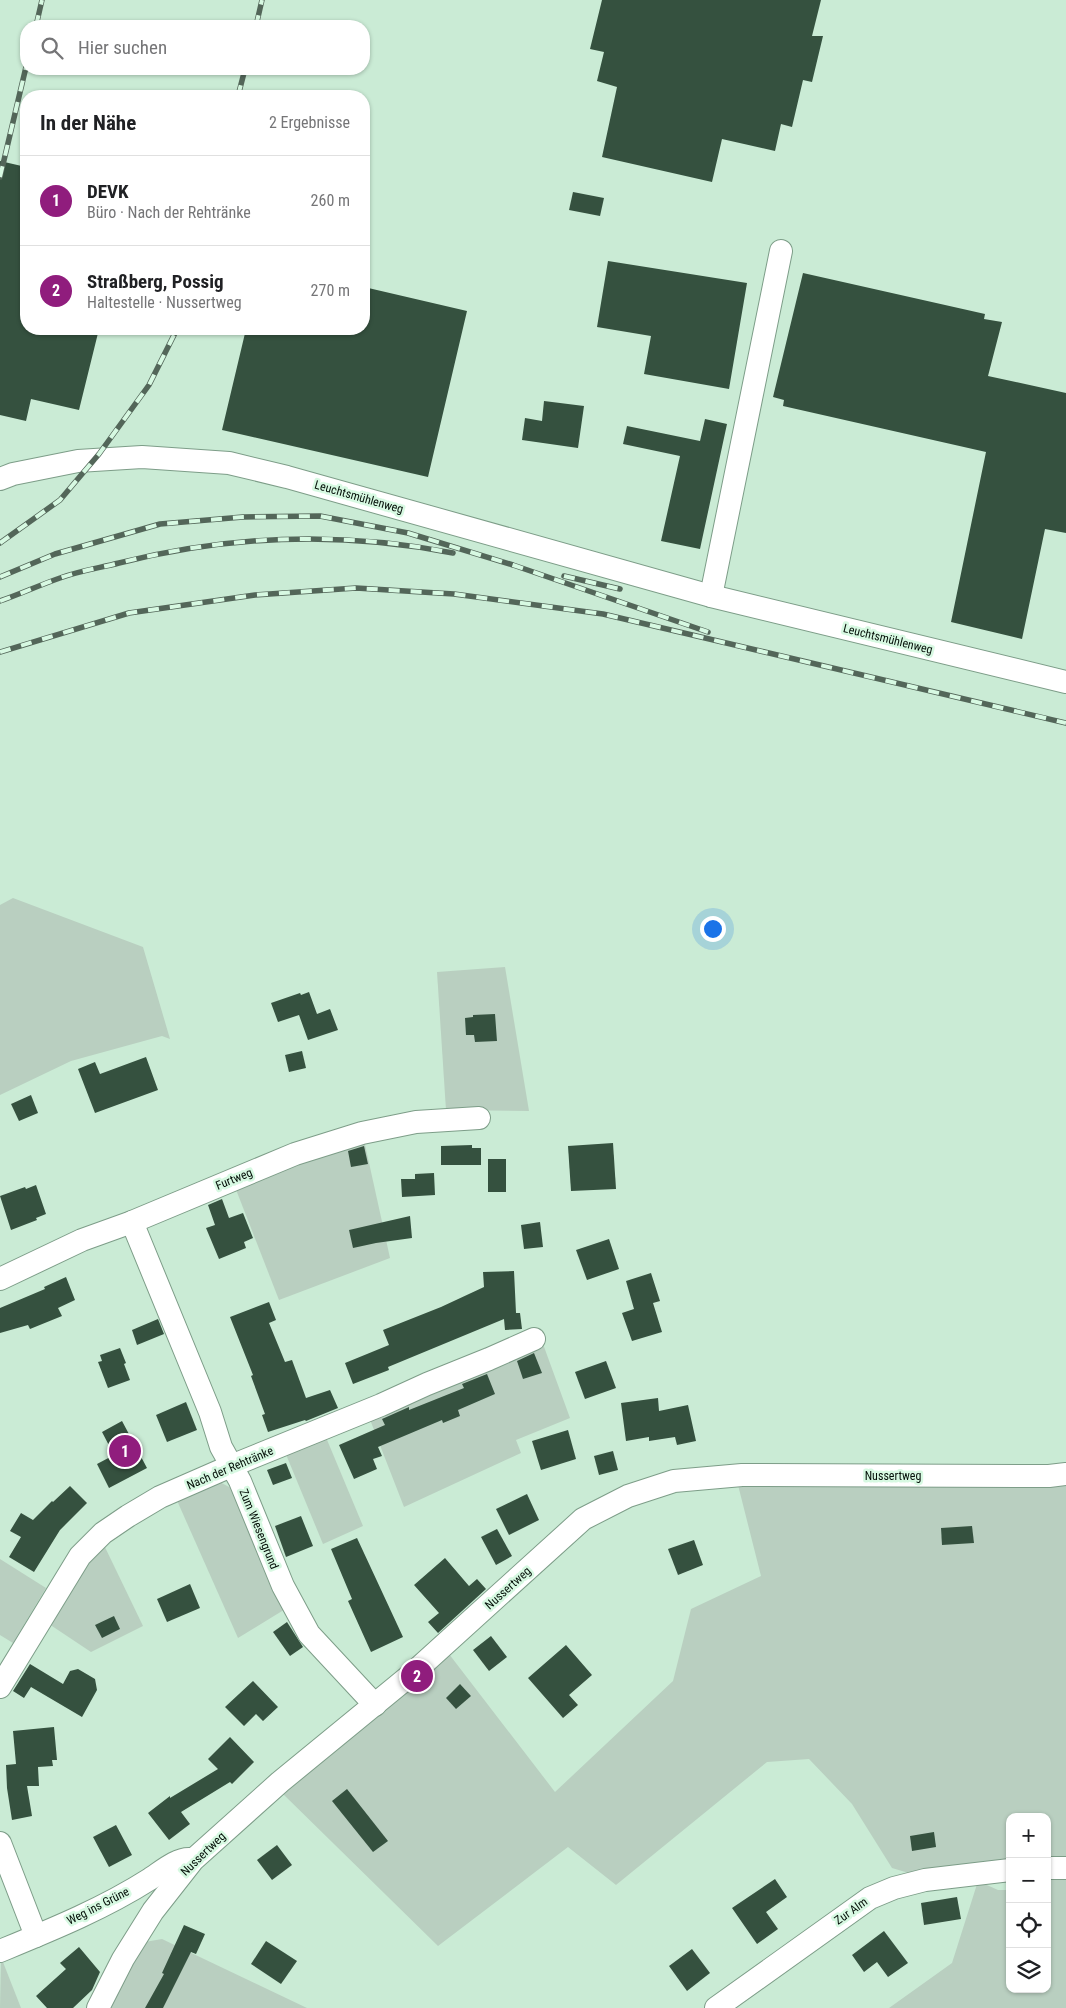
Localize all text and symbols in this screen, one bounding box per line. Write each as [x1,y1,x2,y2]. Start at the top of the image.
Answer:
search box [20,20,370,75]
icon: search [38,34,66,62]
text: Hier suchen [78,36,167,59]
text: In der Nähe [40,111,136,135]
text: 2 Ergebnisse [269,113,350,132]
text: DEVK [87,180,129,203]
text: 1 [52,191,60,210]
text: 260 m [311,191,350,210]
text: Büro · Nach der Rehtränke [87,203,251,222]
text: Straßberg, Possig [87,270,224,293]
text: 2 [52,281,60,300]
text: 270 m [311,281,350,300]
text: Haltestelle · Nussertweg [87,293,242,312]
street label: Leuchtsmühlenweg [313,478,405,516]
street label: Leuchtsmühlenweg [842,621,934,657]
your location [700,916,726,942]
street label: Furtweg [214,1165,254,1193]
pin: 1 [109,1432,141,1470]
street label: Nach der Rehtränke [185,1443,276,1493]
street label: Nussertweg [865,1469,921,1483]
street label: Zum Wiesengrund [237,1487,281,1571]
street label: Nussertweg [482,1564,534,1612]
pin: 2 [401,1657,433,1695]
map controls [1006,1813,1051,1993]
button: + [1006,1813,1051,1858]
street label: Nussertweg [178,1829,228,1879]
button: − [1006,1858,1051,1903]
street label: Weg ins Grüne [65,1884,132,1928]
street label: Zur Alm [832,1895,870,1927]
button: locate [1006,1903,1051,1948]
button: layers [1006,1948,1051,1993]

